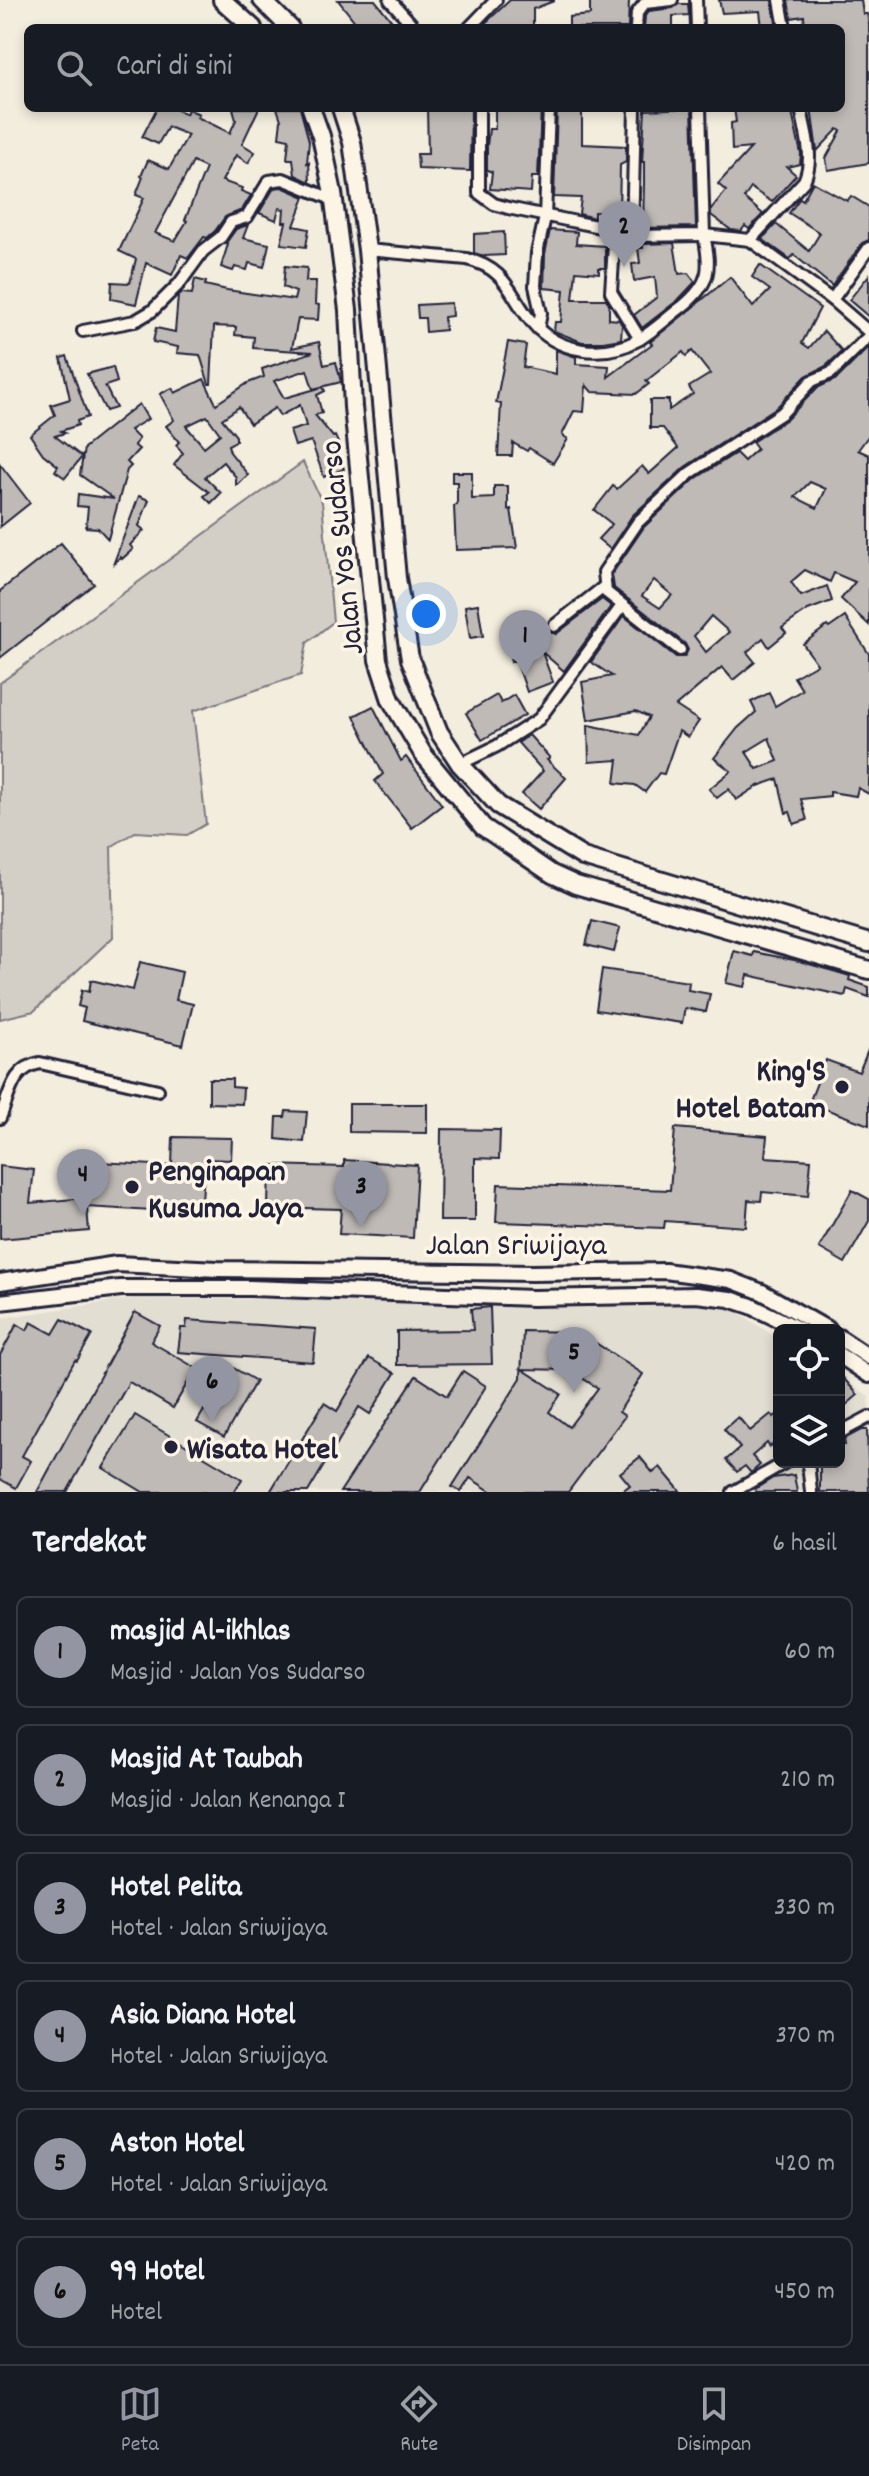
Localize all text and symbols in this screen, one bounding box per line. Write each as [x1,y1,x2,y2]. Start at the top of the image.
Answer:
search box [24,24,845,112]
icon: search [52,46,96,90]
text: Cari di sini [116,47,232,90]
pin: 2 [598,201,650,267]
street label: Jalan Yos Sudarso [311,438,379,657]
your location [406,594,446,634]
pin: 1 [499,610,551,676]
place label: King'S Hotel Batam [676,1051,826,1134]
marker: King'S Hotel Batam [833,1078,851,1096]
pin: 4 [57,1149,109,1215]
place label: Penginapan Kusuma Jaya [148,1151,304,1234]
pin: 3 [335,1161,387,1227]
marker: Penginapan Kusuma Jaya [123,1178,141,1196]
street label: Jalan Sriwijaya [425,1225,608,1271]
map controls [773,1324,845,1468]
button: locate [773,1324,845,1396]
pin: 5 [548,1327,600,1393]
pin: 6 [186,1356,238,1422]
button: layers [773,1396,845,1468]
place label: Wisata Hotel [187,1429,338,1475]
marker: Wisata Hotel [162,1438,180,1456]
text: Terdekat [32,1520,147,1569]
text: 6 hasil [772,1526,837,1563]
text: masjid Al-ikhlas [110,1612,291,1655]
text: 1 [57,1634,63,1671]
text: 60 m [784,1634,835,1671]
text: Masjid · Jalan Yos Sudarso [110,1655,365,1692]
text: Masjid At Taubah [110,1740,303,1783]
text: 2 [54,1762,66,1799]
text: 210 m [780,1762,835,1799]
text: Masjid · Jalan Kenanga I [110,1783,345,1820]
text: Hotel Pelita [110,1868,242,1911]
text: 3 [54,1890,66,1927]
text: 330 m [774,1890,835,1927]
text: Hotel · Jalan Sriwijaya [110,1911,327,1948]
text: Asia Diana Hotel [110,1996,295,2039]
text: 4 [55,2018,65,2055]
text: 370 m [776,2018,835,2055]
text: Hotel · Jalan Sriwijaya [110,2039,327,2076]
text: Aston Hotel [110,2124,244,2167]
text: 5 [54,2146,66,2183]
text: 420 m [775,2146,835,2183]
text: Hotel · Jalan Sriwijaya [110,2167,327,2204]
text: 99 Hotel [110,2252,204,2295]
text: 6 [54,2274,66,2311]
text: 450 m [774,2274,835,2311]
text: Hotel [110,2295,162,2332]
tab: Peta [118,2382,162,2461]
tab: Rute [397,2382,441,2461]
tab: Disimpan [677,2382,751,2461]

